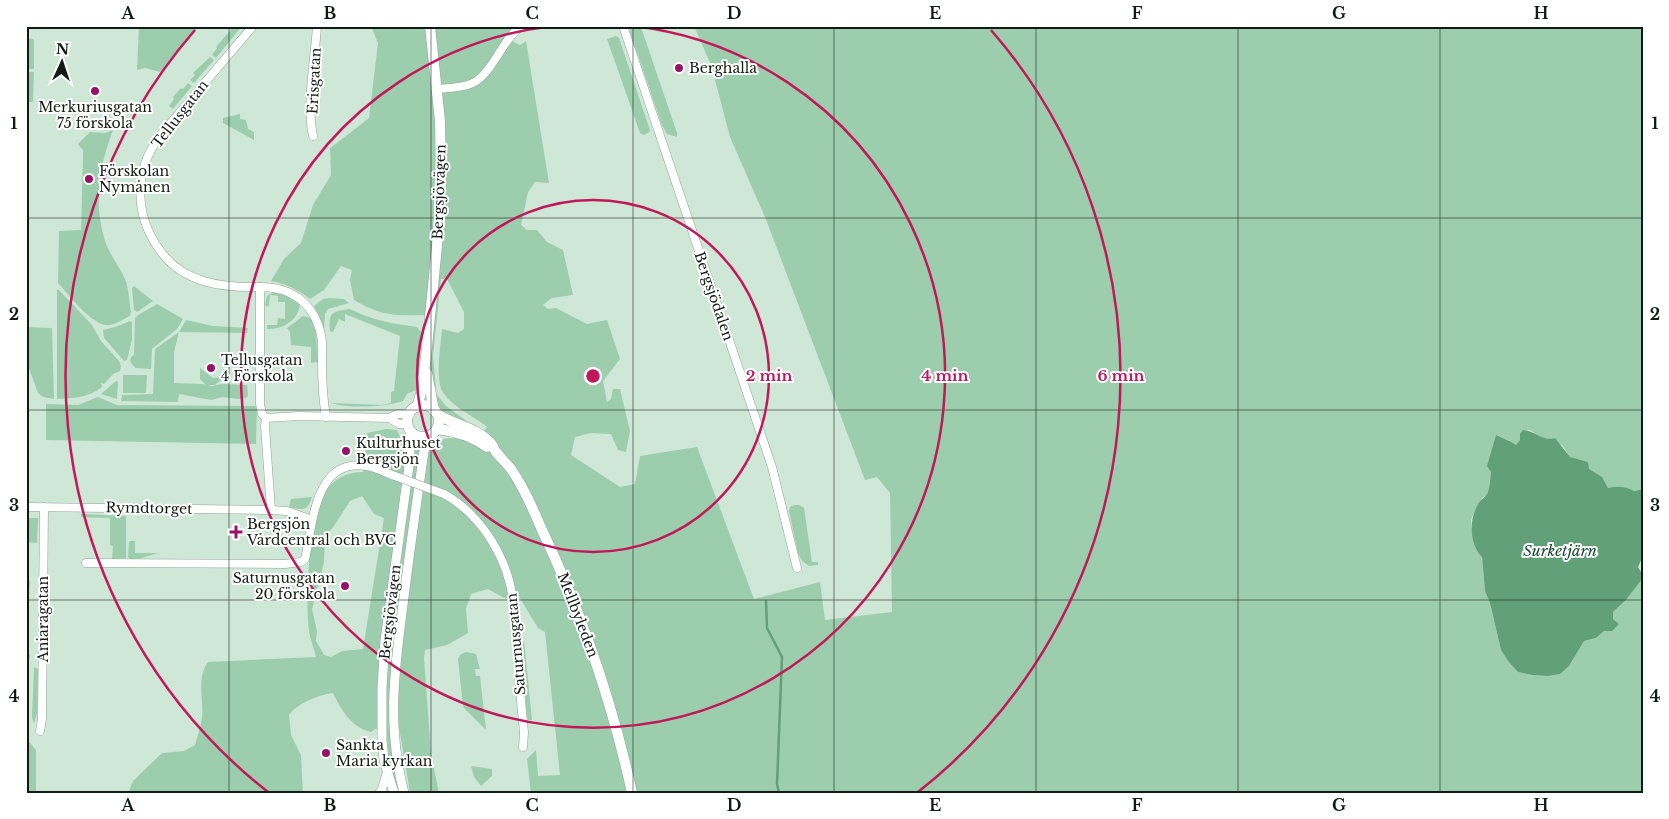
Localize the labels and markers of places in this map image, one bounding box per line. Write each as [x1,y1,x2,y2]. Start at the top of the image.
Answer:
place label: Berghalla [689,59,757,77]
marker: Berghalla [673,62,685,74]
marker: Merkuriusgatan 75 förskola [89,85,101,97]
place label: Merkuriusgatan 75 förskola [38,98,152,132]
place label: Förskolan Nymånen [99,162,171,196]
marker: Förskolan Nymånen [83,173,95,185]
place label: Tellusgatan 4 Förskola [221,351,303,385]
marker: Tellusgatan 4 Förskola [205,362,217,374]
centre of rings [584,367,602,385]
place label: Kulturhuset Bergsjön [356,434,441,468]
marker: Kulturhuset Bergsjön [340,445,352,457]
place label: Bergsjön Vårdcentral och BVC [246,515,396,549]
marker: Bergsjön Vårdcentral och BVC [229,525,243,539]
place label: Saturnusgatan 20 förskola [233,569,335,603]
marker: Saturnusgatan 20 förskola [339,580,351,592]
place label: Sankta Maria kyrkan [336,736,433,770]
marker: Sankta Maria kyrkan [320,747,332,759]

